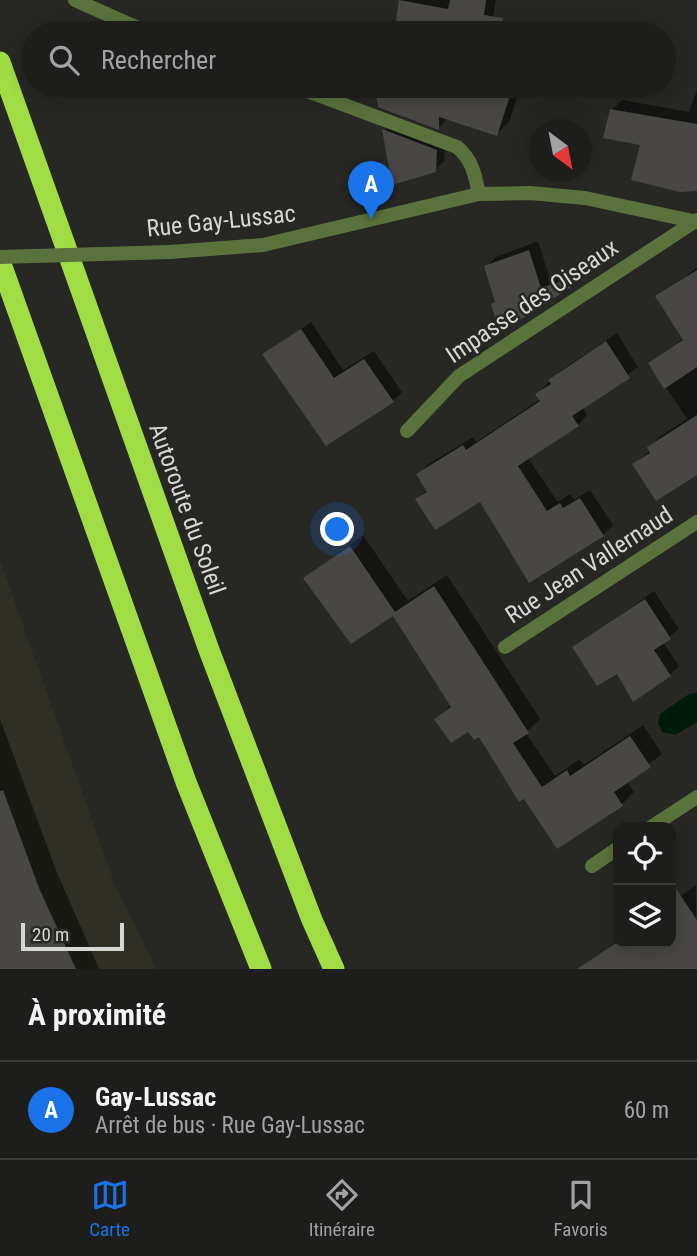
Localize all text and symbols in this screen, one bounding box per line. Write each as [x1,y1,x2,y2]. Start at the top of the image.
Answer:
search box [21,21,676,98]
icon: search [45,41,83,79]
text: Rechercher [101,45,216,75]
north arrow [529,119,592,182]
pin: A [348,161,394,219]
street label: Rue Gay-Lussac [145,199,297,243]
street label: Impasse des Oiseaux [441,233,623,369]
street label: Autoroute du Soleil [143,420,231,598]
street label: Rue Jean Vallernaud [500,501,678,629]
your location [320,512,354,546]
map controls [613,822,676,948]
button: locate [613,822,676,885]
button: layers [613,885,676,948]
scale bar [21,920,124,952]
text: 20 m [32,923,69,946]
text: À proximité [28,997,166,1032]
text: Gay-Lussac [95,1082,216,1112]
text: A [44,1097,58,1124]
text: 60 m [624,1097,669,1124]
text: Arrêt de bus · Rue Gay-Lussac [95,1112,365,1139]
tab: Carte [89,1176,130,1241]
tab: Itinéraire [309,1176,375,1241]
tab: Favoris [554,1176,608,1241]

